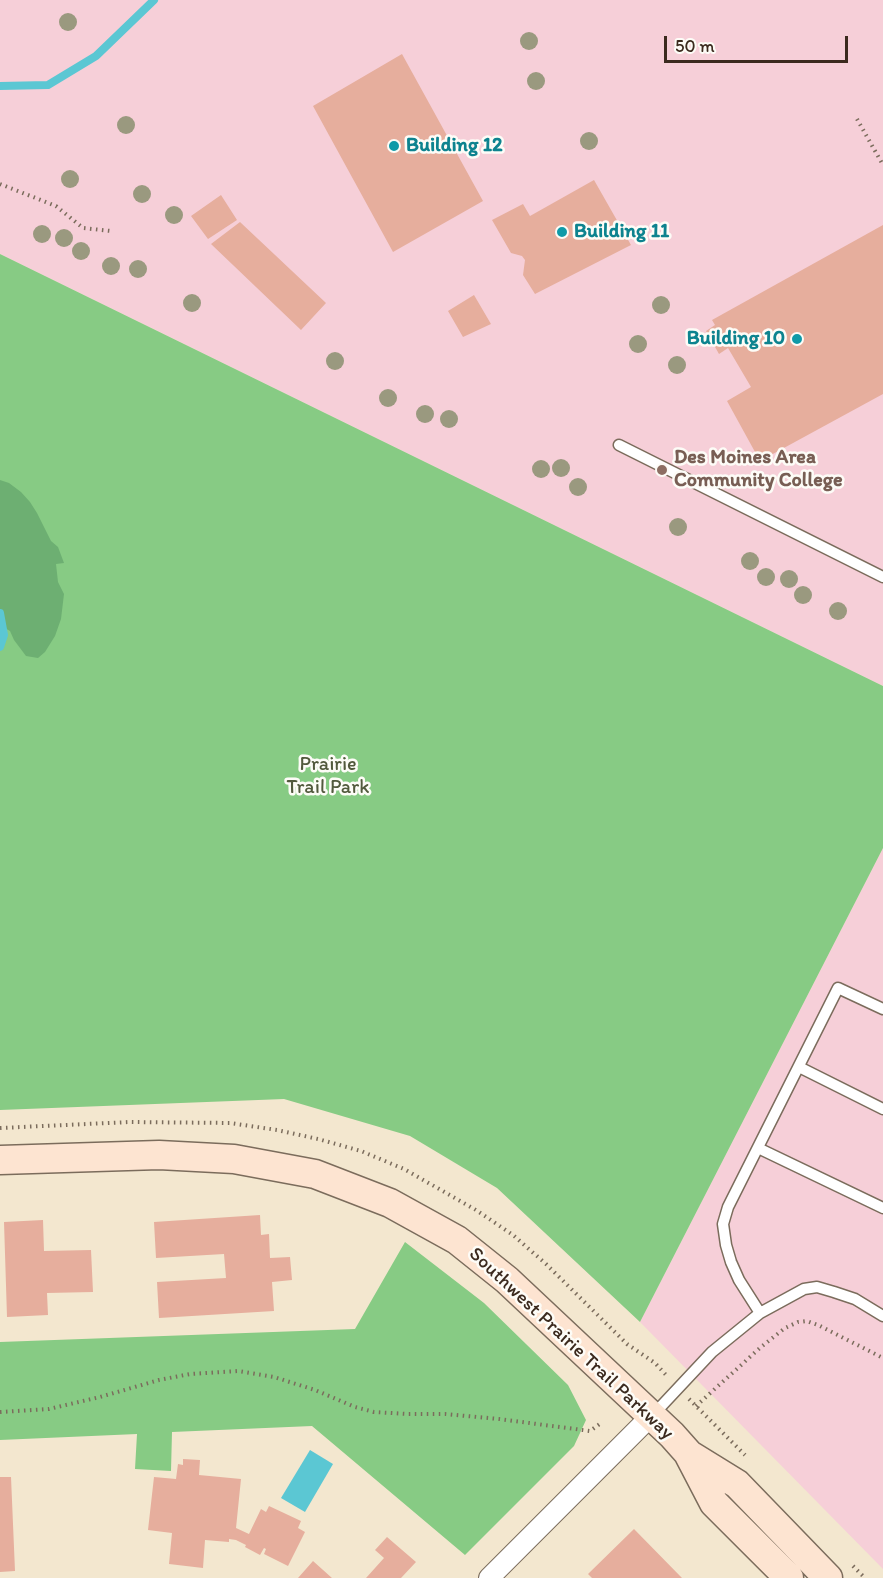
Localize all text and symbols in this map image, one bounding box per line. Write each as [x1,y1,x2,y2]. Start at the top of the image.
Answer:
scale bar [667,24,852,62]
text: 50 m [675,35,715,57]
place label: Building 12 [406,134,502,158]
marker: Building 12 [387,139,401,153]
place label: Building 11 [574,220,669,244]
marker: Building 11 [555,225,569,239]
place label: Building 10 [687,327,785,351]
marker: Building 10 [790,332,804,346]
place label: Des Moines Area Community College [674,446,843,493]
marker: Des Moines Area Community College [655,463,669,477]
park label: Prairie Trail Park [287,753,369,800]
street label: Southwest Prairie Trail Parkway [464,1243,678,1445]

